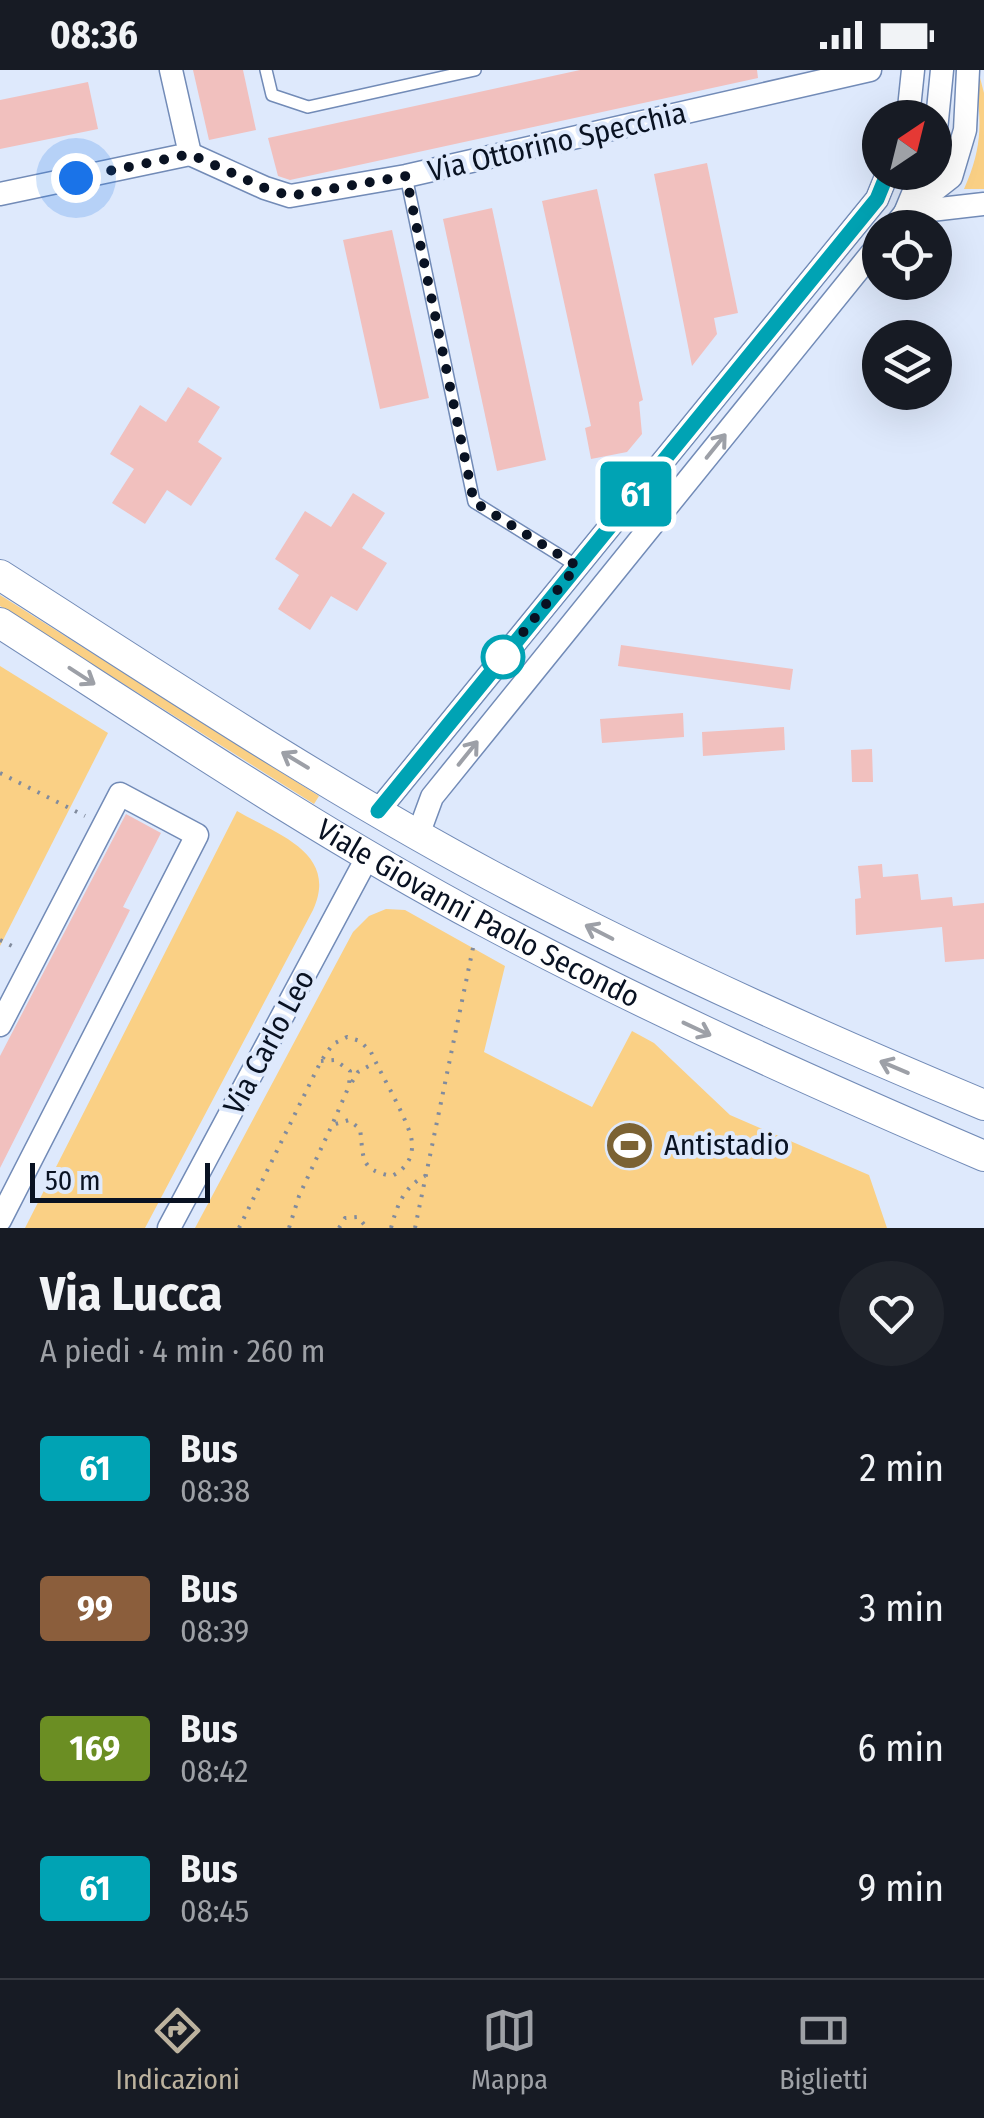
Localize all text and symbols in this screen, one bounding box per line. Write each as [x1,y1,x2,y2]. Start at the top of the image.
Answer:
text: 08:36 [50,12,138,58]
street label: Via Ottorino Specchia [424,95,690,189]
north arrow [862,100,952,190]
map controls [862,100,952,410]
your location [51,153,101,203]
button: locate [862,210,952,300]
button: layers [862,320,952,410]
one-way arrow [705,433,727,459]
line badge: 61 [591,462,681,526]
text: 61 [620,473,652,515]
unlabelled marker [482,636,524,678]
one-way arrow [67,666,96,686]
one-way arrow [457,740,479,766]
one-way arrow [281,750,310,770]
street label: Viale Giovanni Paolo Secondo [310,811,646,1015]
one-way arrow [584,922,614,941]
street label: Via Carlo Leo [216,964,322,1120]
one-way arrow [681,1021,711,1040]
one-way arrow [879,1057,910,1075]
sports icon: Antistadio [603,1119,655,1171]
place label: Antistadio [664,1127,790,1163]
scale bar [30,1158,210,1202]
text: 50 m [45,1164,101,1197]
button: heart [839,1261,944,1366]
text: Via Lucca [40,1265,222,1323]
text: A piedi · 4 min · 260 m [40,1332,325,1370]
text: Bus [180,1426,238,1472]
text: 2 min [859,1445,944,1491]
text: 61 [79,1447,111,1489]
text: 08:38 [180,1472,250,1510]
text: Bus [180,1566,238,1612]
text: 3 min [859,1585,944,1631]
text: 99 [77,1587,113,1629]
text: 08:39 [180,1612,249,1650]
text: Bus [180,1706,238,1752]
text: 6 min [857,1725,944,1771]
text: 169 [70,1727,120,1769]
text: 08:42 [180,1752,248,1790]
text: Bus [180,1846,238,1892]
text: 9 min [858,1865,944,1911]
text: 61 [79,1867,111,1909]
text: 08:45 [180,1892,249,1930]
tab: Indicazioni [116,2003,240,2096]
tab: Mappa [471,2003,548,2096]
tab: Biglietti [779,2003,868,2096]

